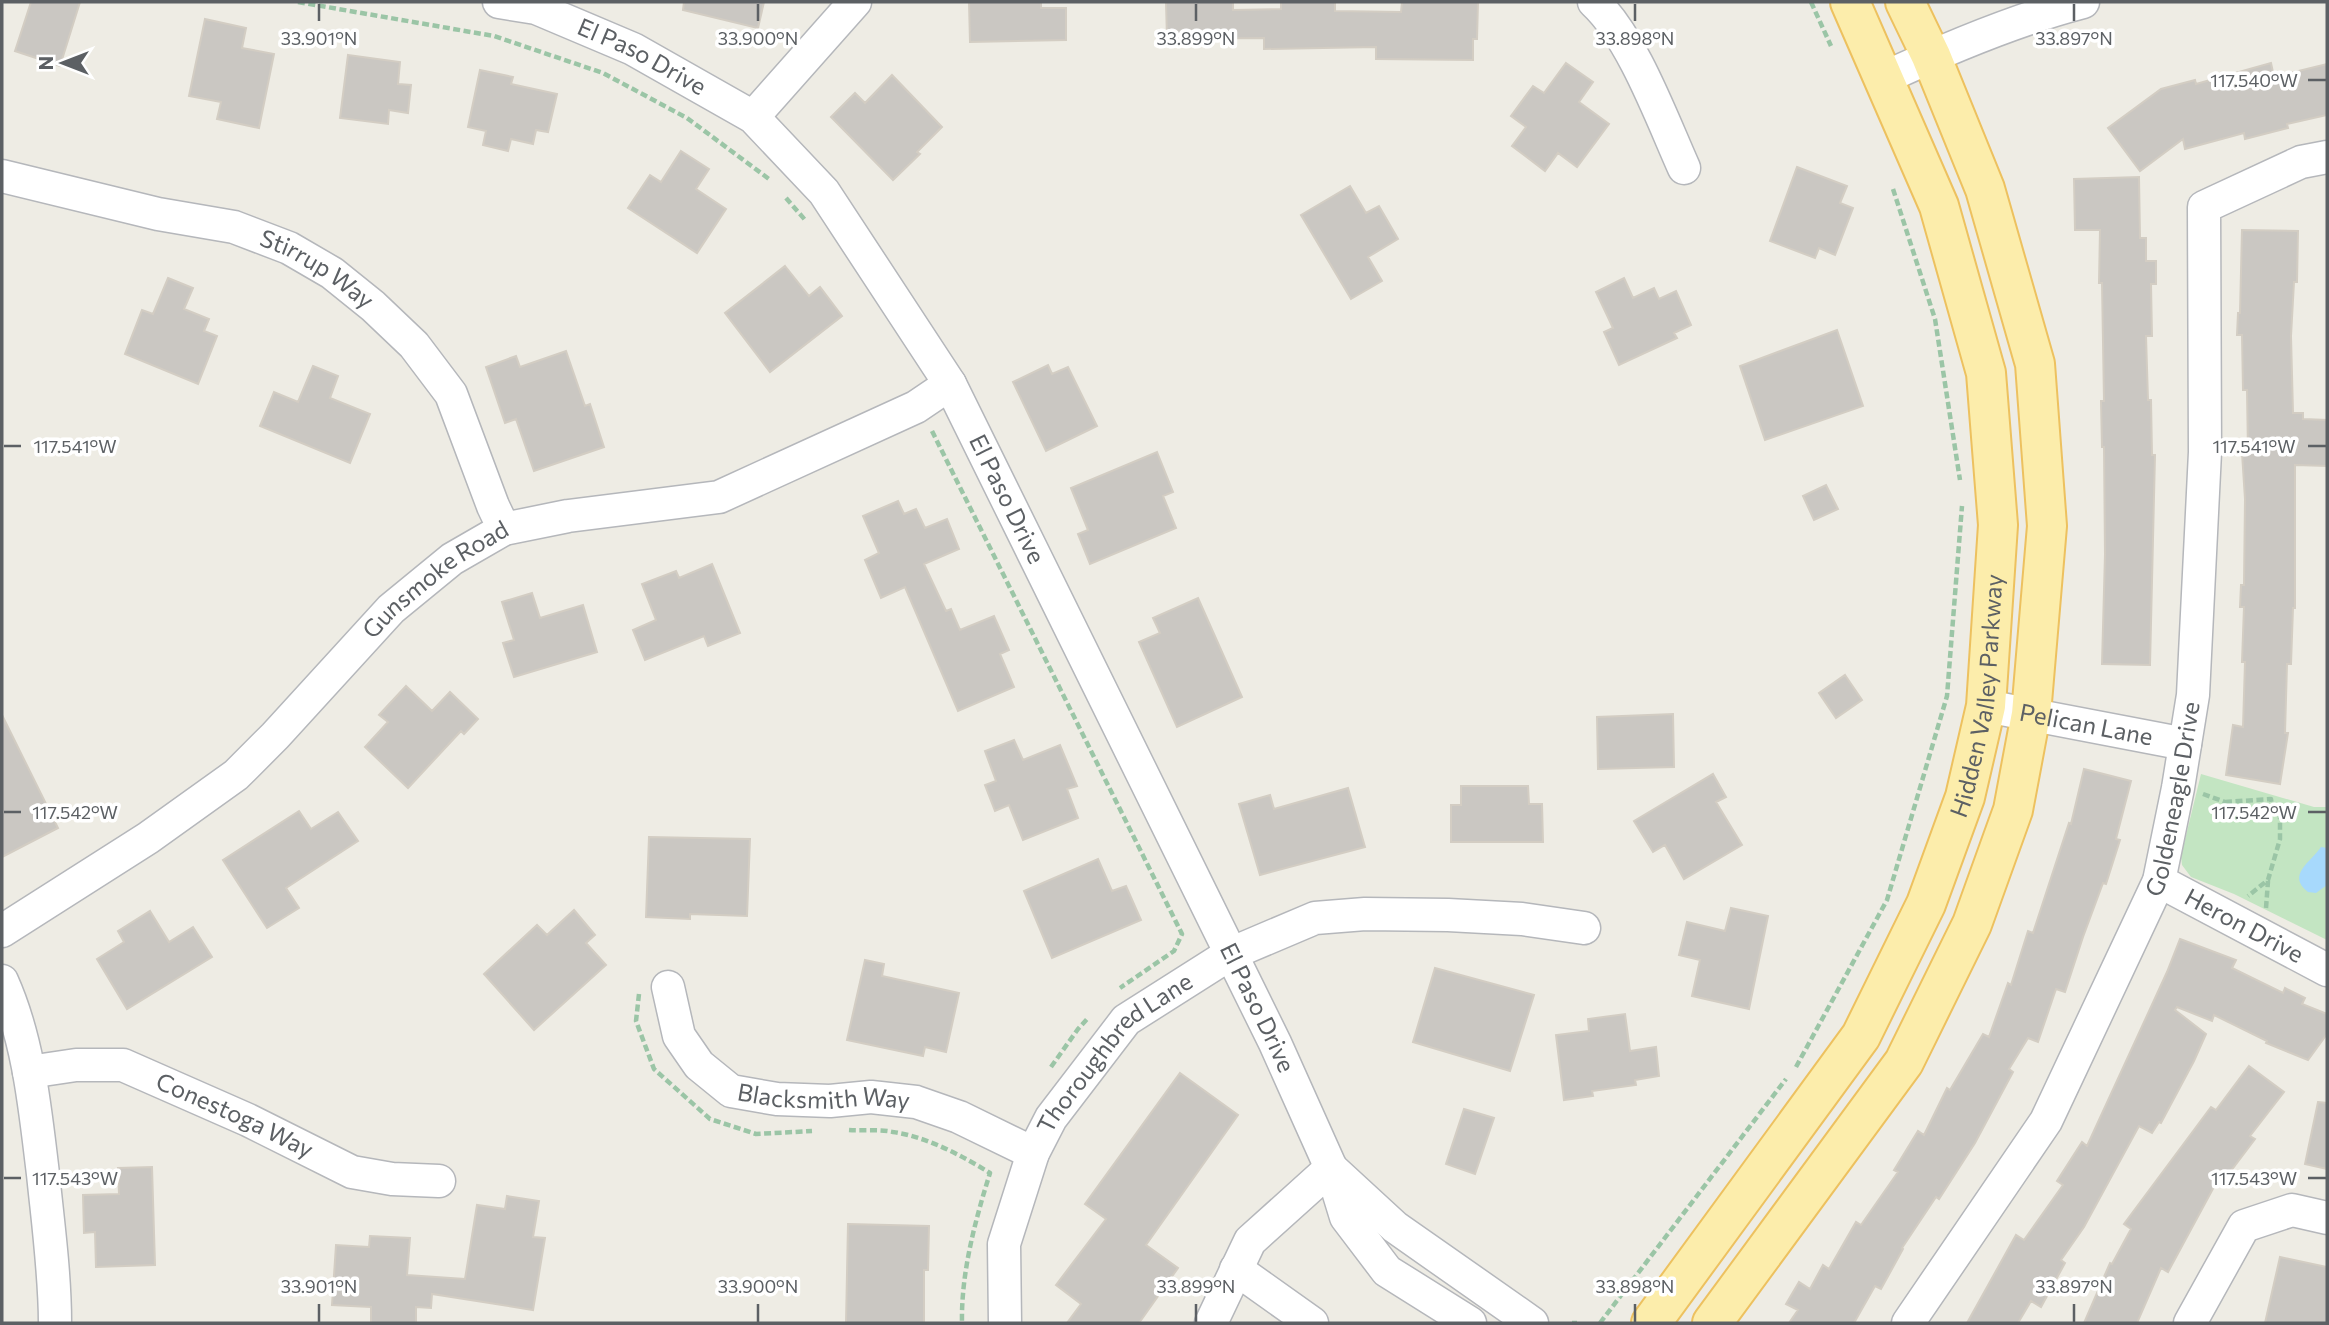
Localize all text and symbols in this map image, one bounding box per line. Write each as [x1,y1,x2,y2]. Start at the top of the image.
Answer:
street label: El Paso Drive [574,11,712,100]
text: 33.901°N [281,27,357,49]
text: 33.900°N [718,27,798,49]
text: 33.899°N [1157,27,1235,49]
text: 33.898°N [1596,27,1674,49]
text: 33.897°N [2035,27,2113,49]
north arrow [28,28,98,98]
text: N [34,56,57,70]
text: 117.540°W [2210,69,2298,91]
street label: Stirrup Way [256,222,380,314]
street label: El Paso Drive [964,429,1052,568]
text: 117.541°W [33,435,117,457]
text: 117.541°W [2212,435,2296,457]
street label: Gunsmoke Road [356,514,513,644]
street label: Hidden Valley Parkway [1943,573,2008,821]
street label: Pelican Lane [2017,697,2156,751]
street label: Goldeneagle Drive [2138,699,2205,901]
text: 117.542°W [32,801,118,823]
text: 117.542°W [2211,801,2297,823]
street label: Heron Drive [2180,881,2309,968]
street label: El Paso Drive [1215,938,1302,1076]
street label: Thoroughbred Lane [1030,966,1197,1137]
street label: Conestoga Way [152,1065,319,1163]
street label: Blacksmith Way [735,1076,912,1114]
text: 117.543°W [32,1167,118,1189]
text: 117.543°W [2211,1167,2297,1189]
text: 33.901°N [281,1275,357,1297]
text: 33.900°N [718,1275,798,1297]
text: 33.899°N [1157,1275,1235,1297]
text: 33.898°N [1596,1275,1674,1297]
text: 33.897°N [2035,1275,2113,1297]

